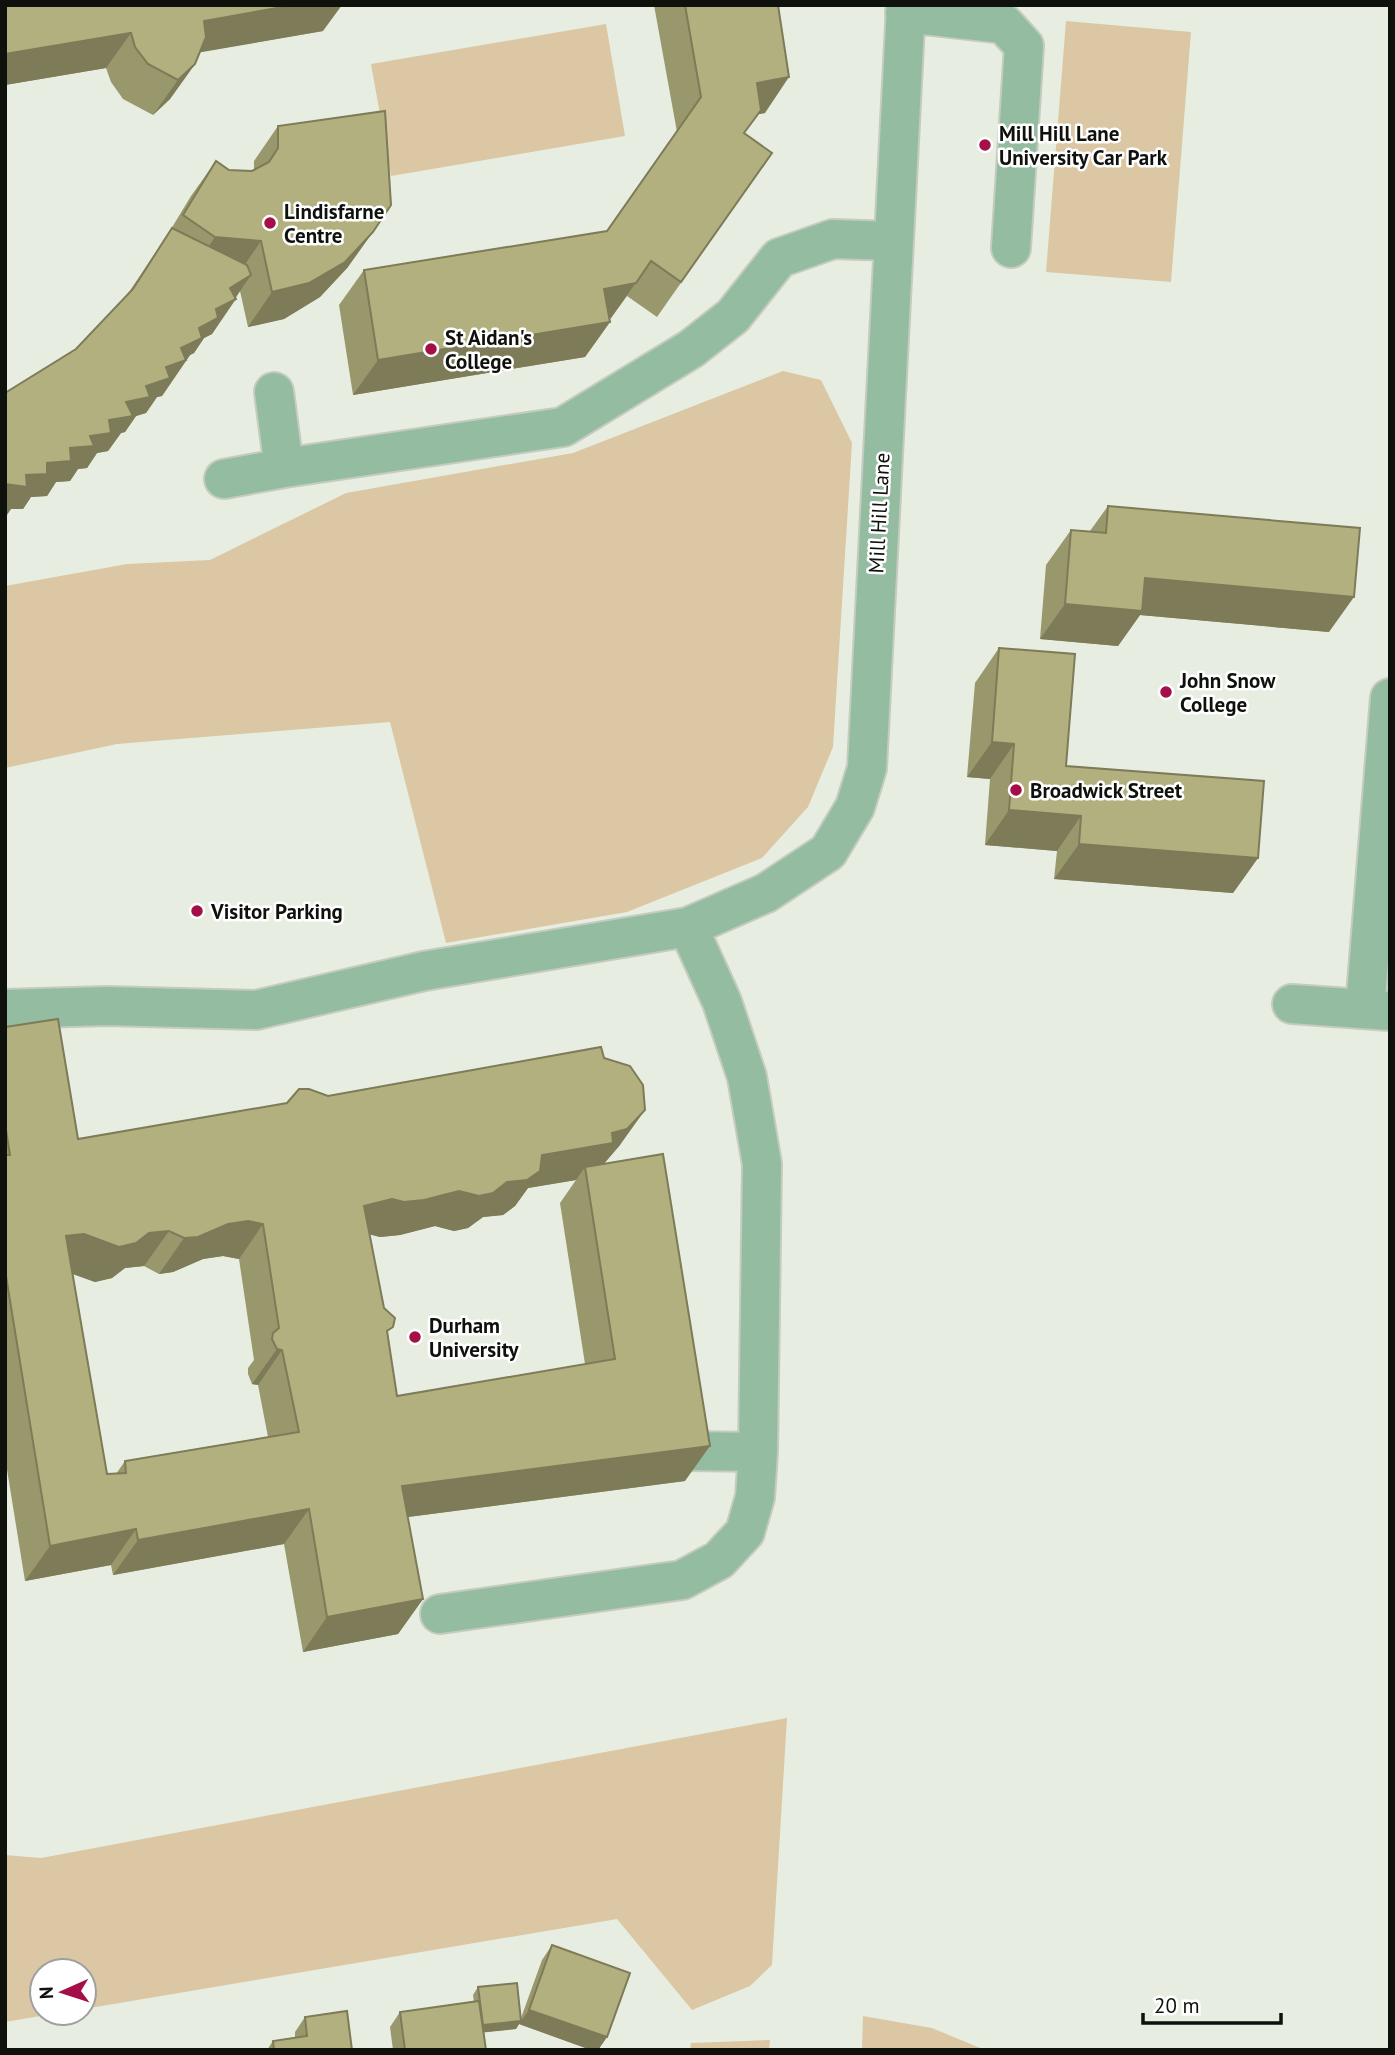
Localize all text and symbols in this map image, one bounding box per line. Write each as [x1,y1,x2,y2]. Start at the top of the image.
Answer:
place label: Mill Hill Lane University Car Park [999,120,1168,171]
marker: Mill Hill Lane University Car Park [977,137,993,153]
place label: Lindisfarne Centre [284,198,384,249]
marker: Lindisfarne Centre [262,215,278,231]
place label: St Aidan's College [445,324,532,375]
marker: St Aidan's College [423,341,439,357]
street label: Mill Hill Lane [862,452,896,574]
place label: John Snow College [1179,667,1276,718]
marker: John Snow College [1158,684,1174,700]
place label: Broadwick Street [1030,777,1183,804]
marker: Broadwick Street [1008,782,1024,798]
place label: Visitor Parking [210,898,343,925]
marker: Visitor Parking [189,903,205,919]
place label: Durham University [429,1312,520,1363]
marker: Durham University [407,1329,423,1345]
north arrow [28,1957,98,2027]
scale bar [1143,1982,1281,2026]
text: N [34,1986,58,2000]
text: 20 m [1154,1992,1200,2019]

